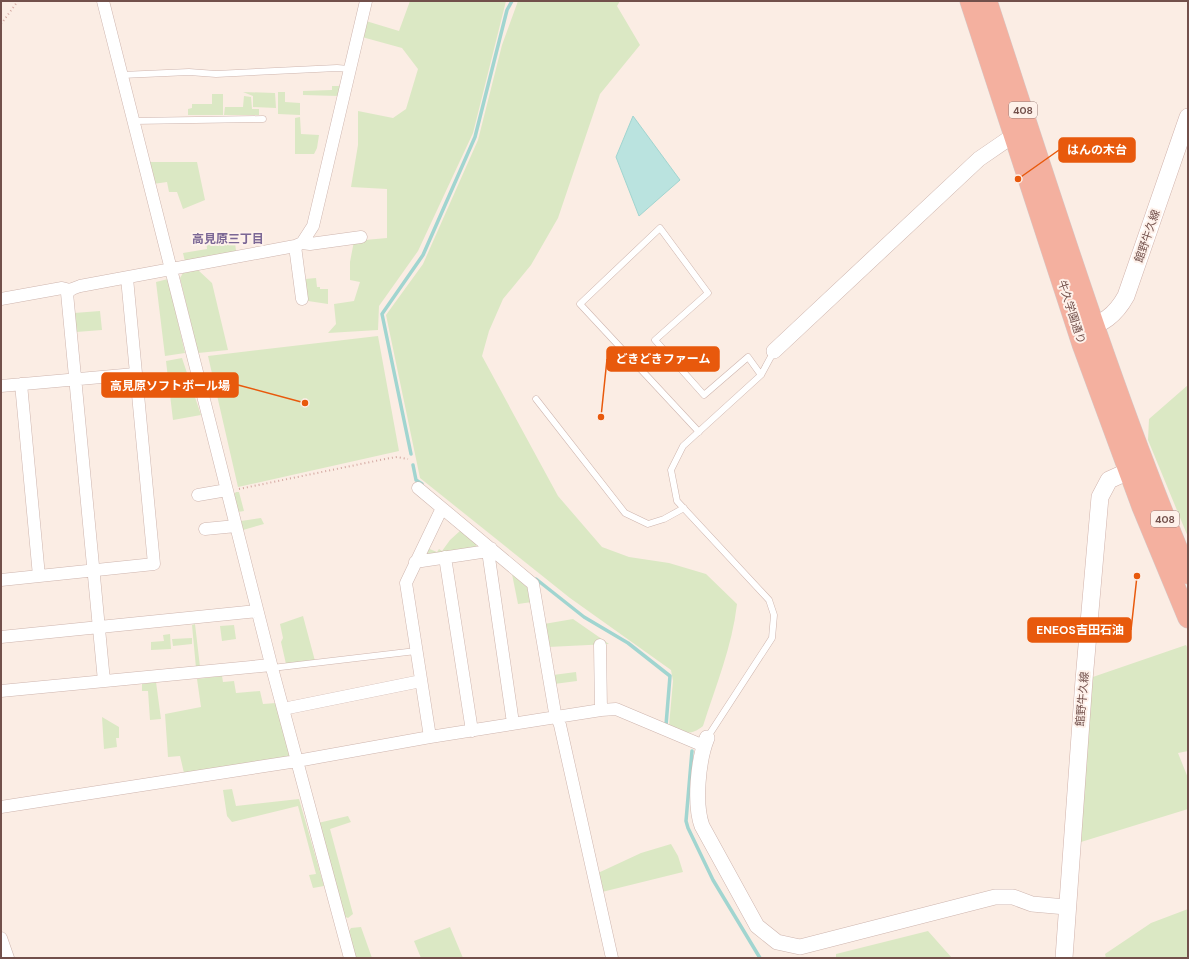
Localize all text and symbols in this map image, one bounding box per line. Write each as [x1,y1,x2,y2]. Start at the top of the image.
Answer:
road number: 408 [1009,102,1037,118]
callout: はんの木台 [1059,138,1135,162]
text: はんの木台 [1067,142,1127,158]
street label: 館野牛久線 [1131,208,1163,264]
district label: 高見原三丁目 [192,231,264,247]
street label: 牛久学園通り [1055,278,1089,346]
callout: どきどきファーム [607,347,719,371]
text: どきどきファーム [616,351,710,367]
callout: 高見原ソフトボール場 [102,373,238,397]
text: 高見原ソフトボール場 [110,378,230,394]
road number: 408 [1151,511,1179,527]
callout: ENEOS吉田石油 [1028,618,1131,642]
text: ENEOS吉田石油 [1036,622,1124,638]
street label: 館野牛久線 [1073,671,1091,727]

